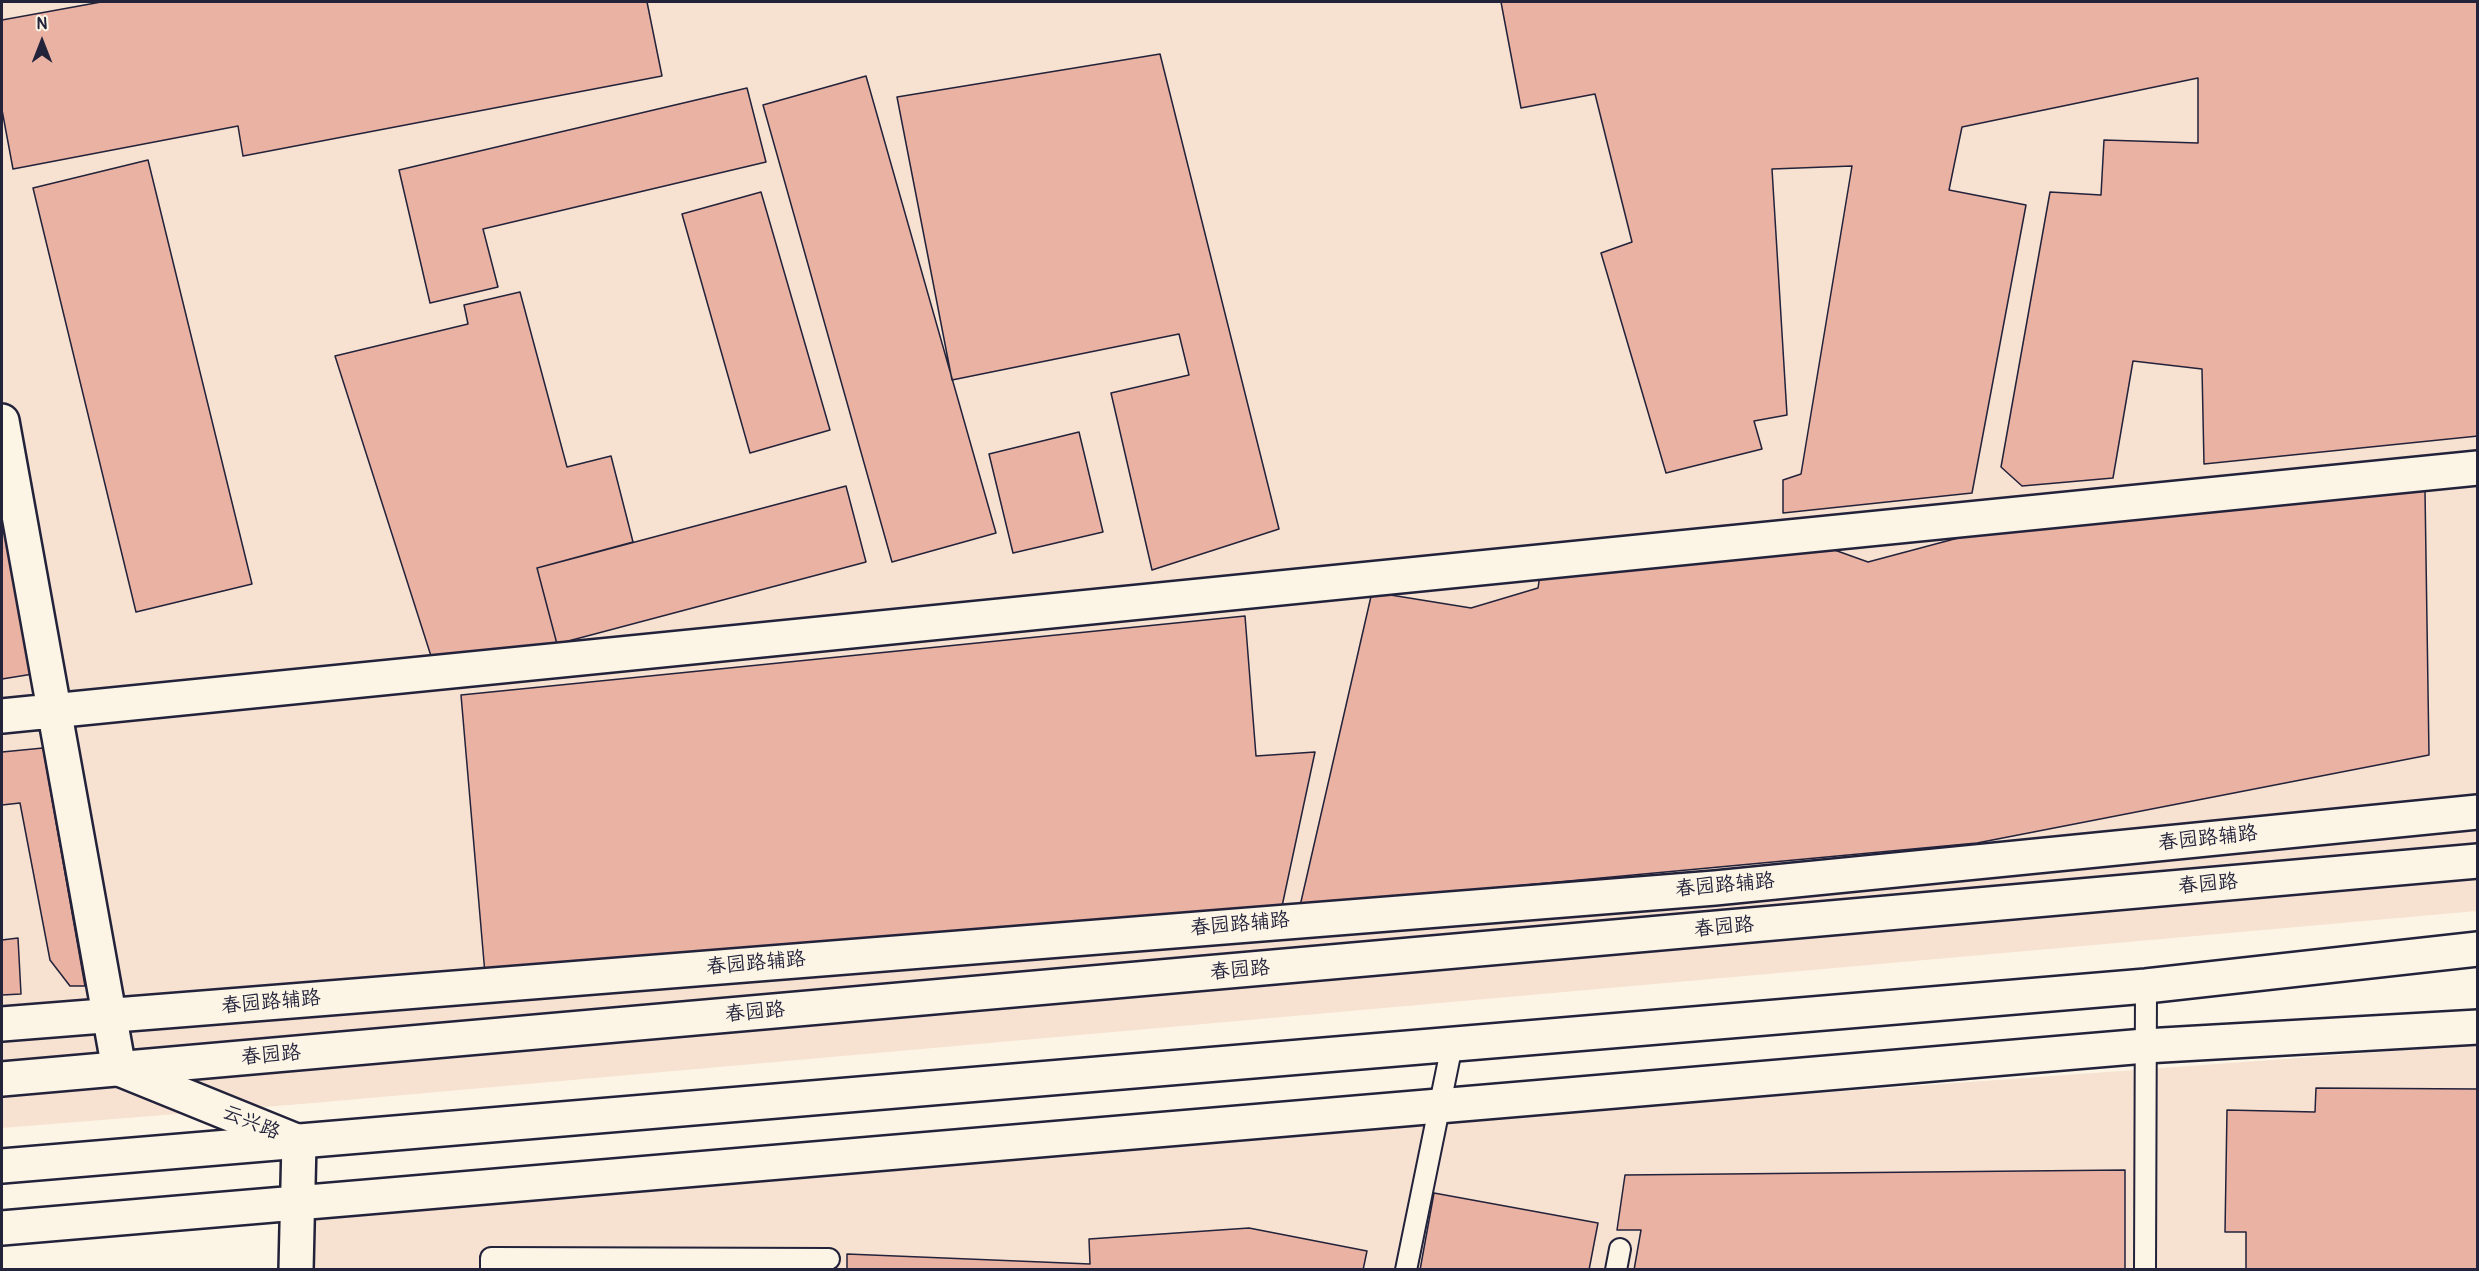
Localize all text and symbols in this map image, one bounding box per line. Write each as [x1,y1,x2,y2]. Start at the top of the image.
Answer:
north arrow [12,12,72,72]
text: N [37,14,47,34]
street label: 春园路辅路 [2157,822,2259,856]
street label: 春园路辅路 [1674,870,1776,902]
street label: 春园路 [2177,870,2239,900]
street label: 春园路辅路 [1189,909,1291,941]
street label: 春园路 [1693,913,1755,943]
street label: 春园路辅路 [705,948,807,980]
street label: 春园路 [1209,956,1271,986]
street label: 春园路辅路 [220,987,322,1019]
street label: 春园路 [724,998,786,1028]
street label: 春园路 [240,1041,302,1071]
street label: 云兴路 [219,1101,283,1145]

